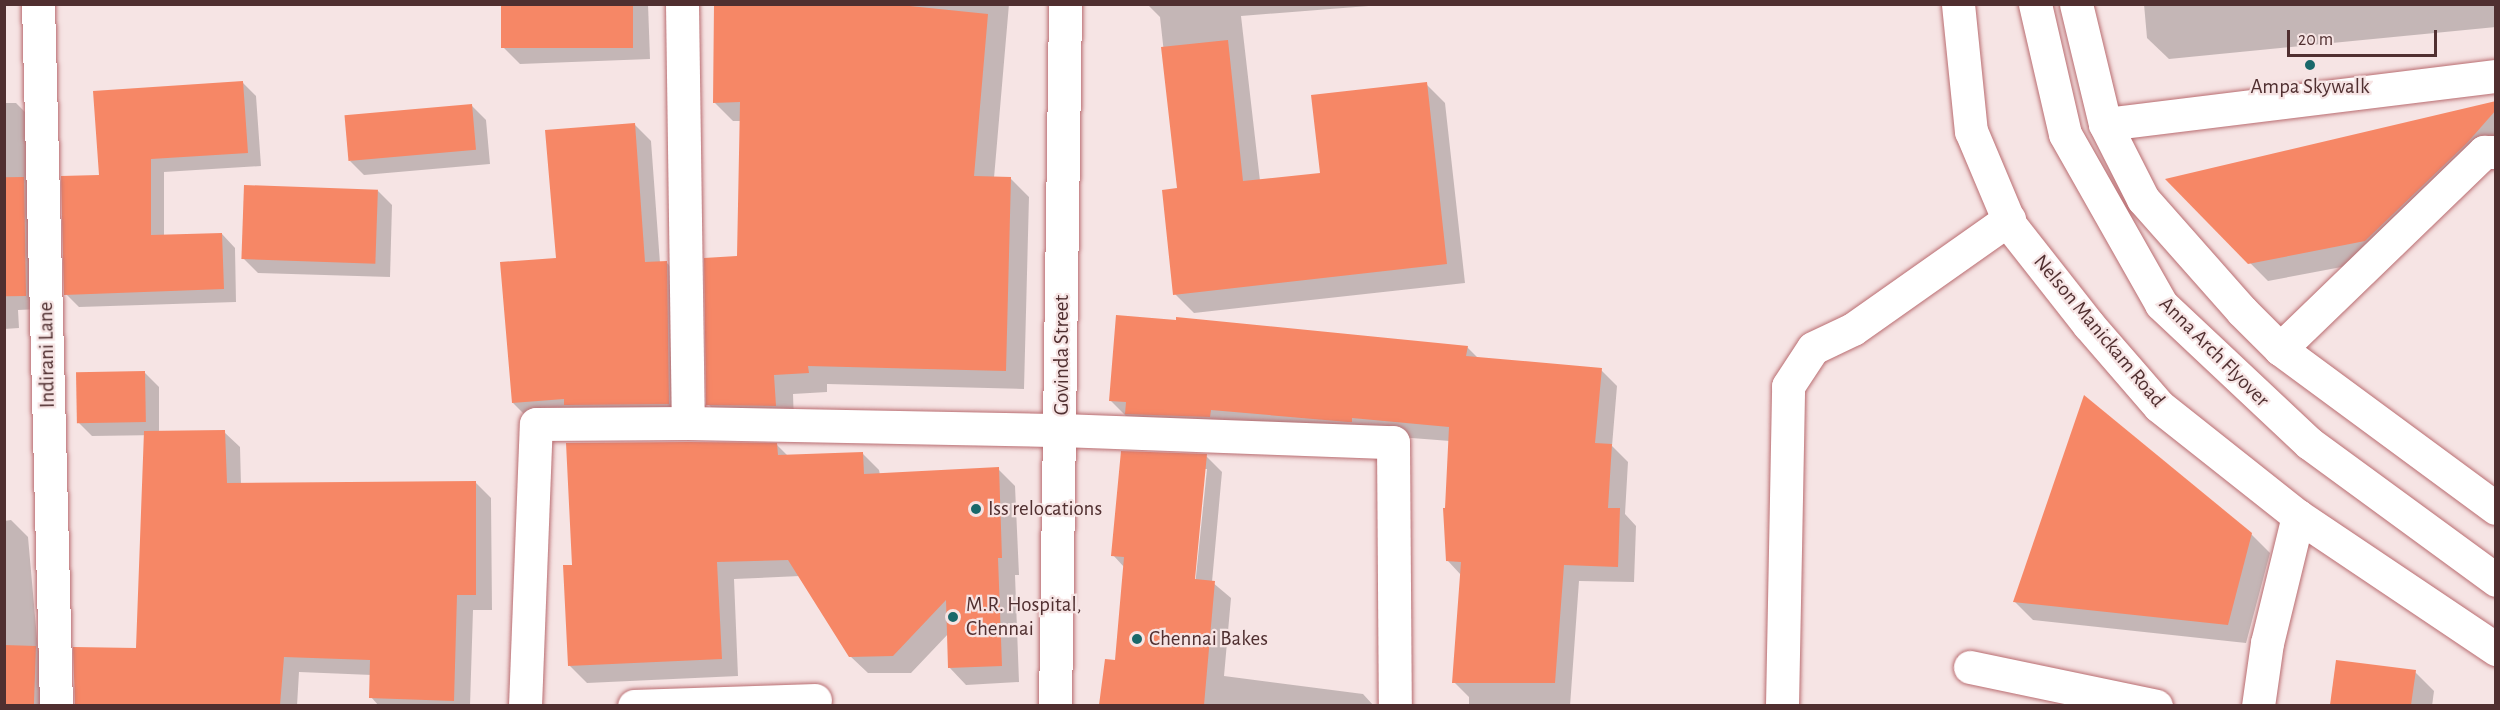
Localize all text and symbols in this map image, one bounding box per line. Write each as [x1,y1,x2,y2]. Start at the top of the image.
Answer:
scale bar [2290,18,2440,56]
text: 20 m [2298,31,2333,49]
marker: Ampa Skywalk [2303,58,2317,72]
place label: Ampa Skywalk [2250,74,2370,100]
street label: Nelson Manickam Road [2028,250,2170,412]
street label: Anna Arch Flyover [2154,292,2274,412]
street label: Govinda Street [1049,295,1075,415]
street label: Indirani Lane [33,302,61,408]
place label: Iss relocations [988,496,1102,522]
marker: Iss relocations [969,502,983,516]
place label: M.R. Hospital, Chennai [966,592,1081,642]
marker: M.R. Hospital, Chennai [944,608,962,626]
place label: Chennai Bakes [1149,626,1268,652]
marker: Chennai Bakes [1130,632,1144,646]

